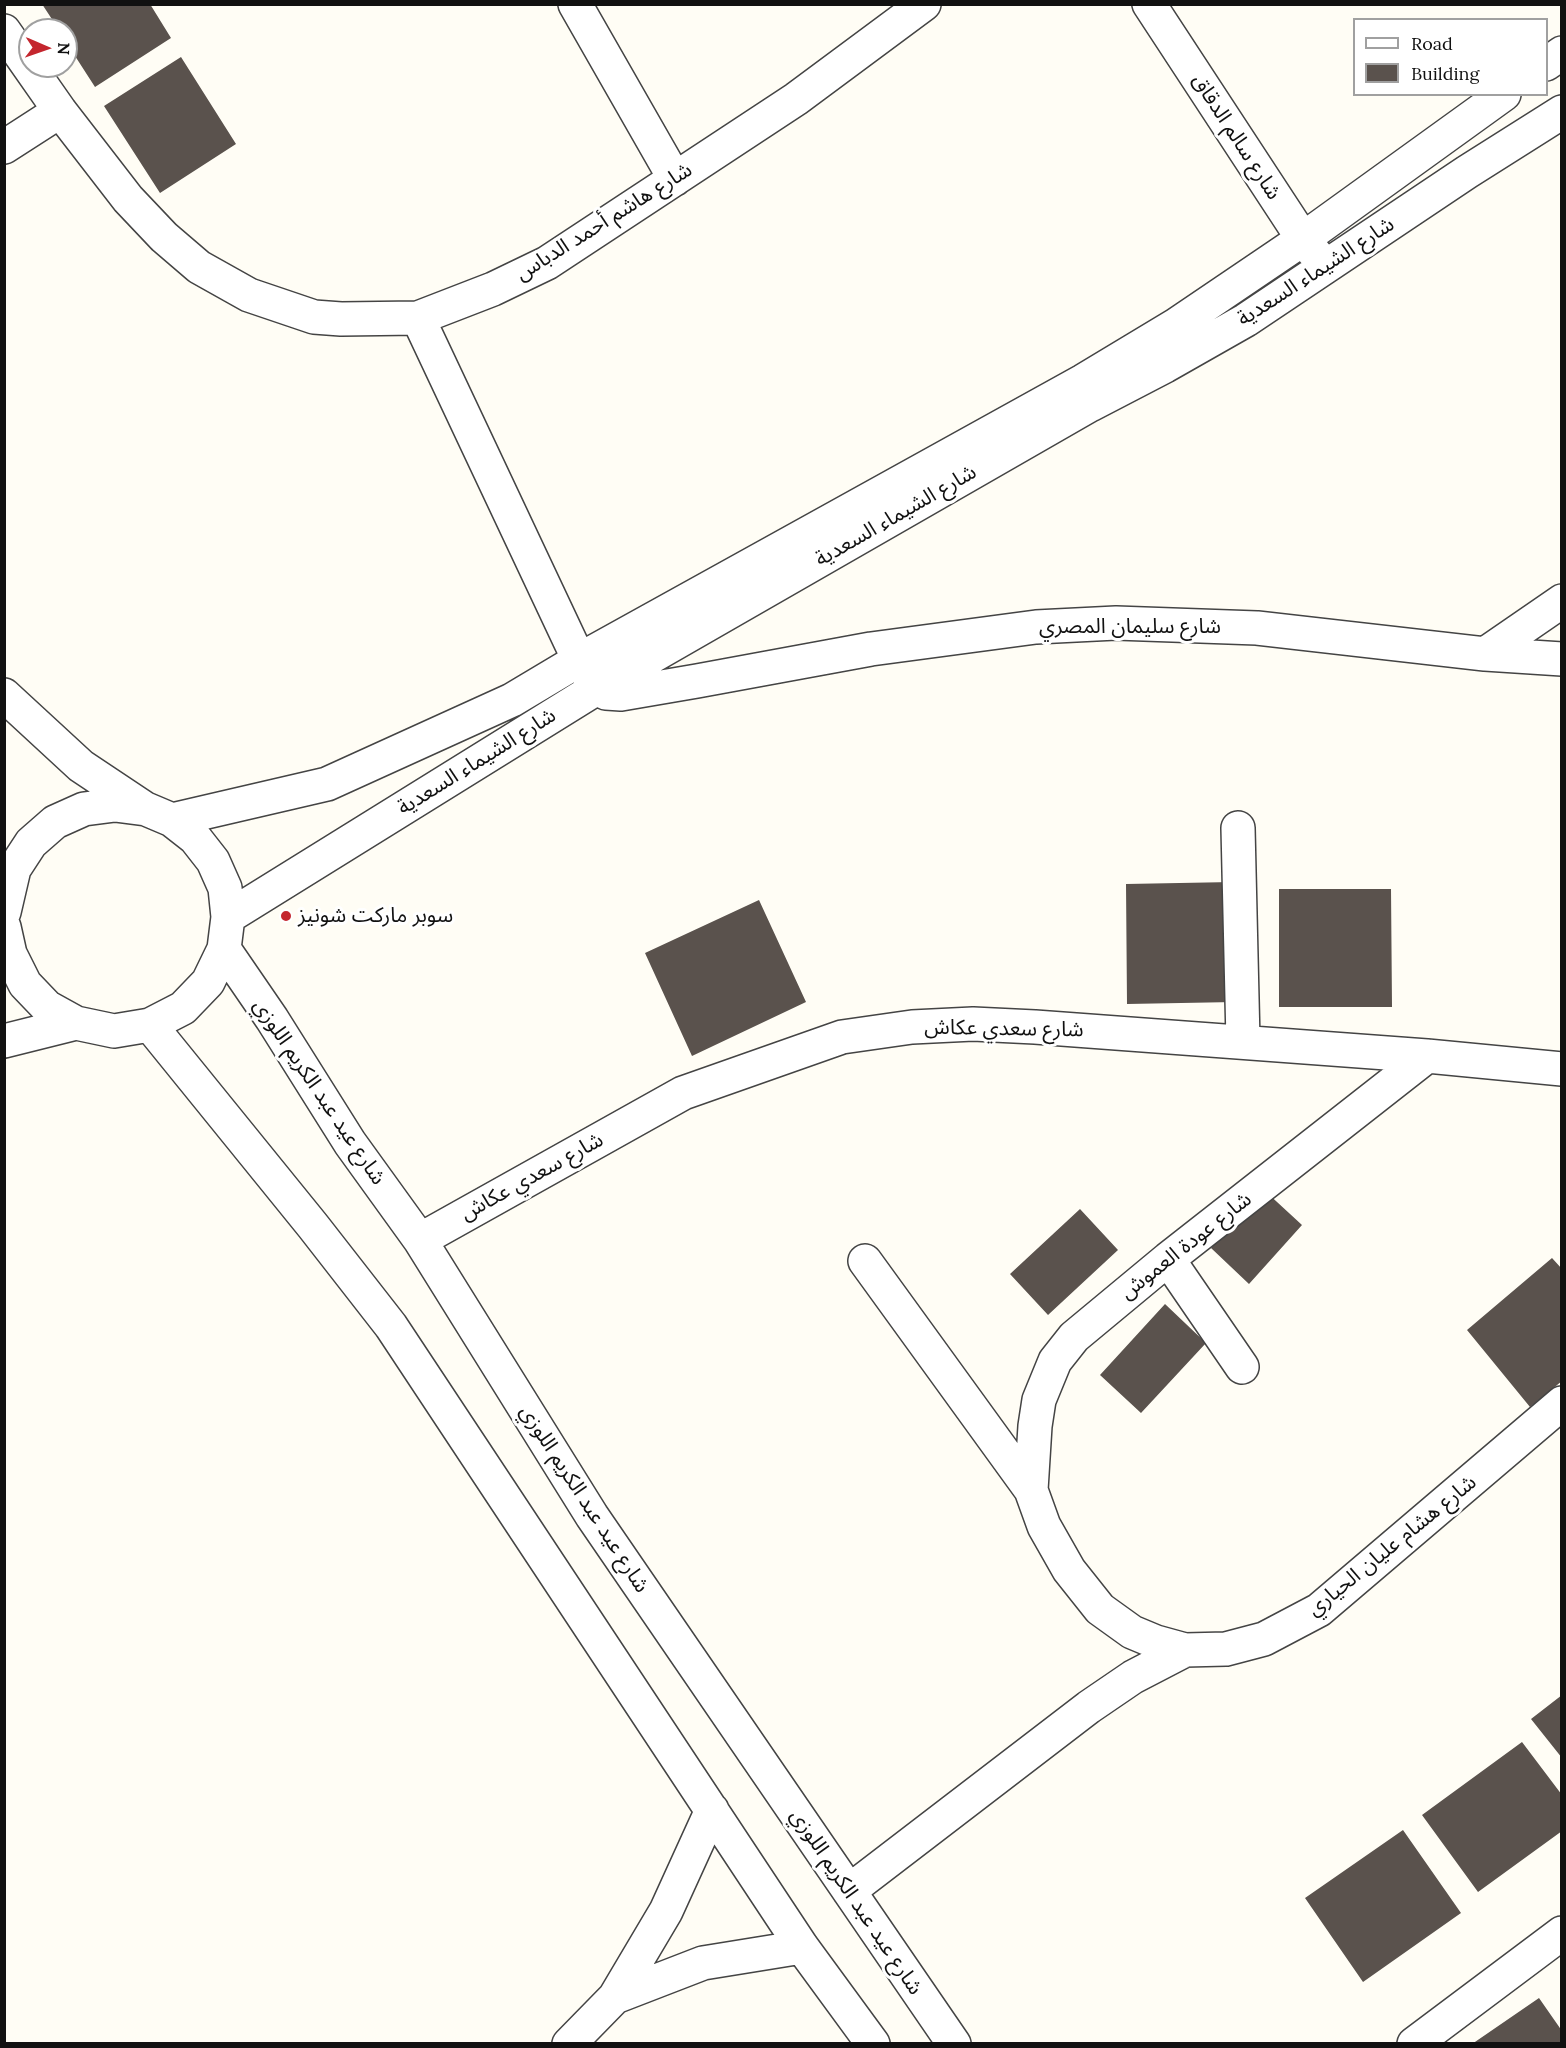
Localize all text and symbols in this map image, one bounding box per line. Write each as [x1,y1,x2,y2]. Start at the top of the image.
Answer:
north arrow [18,18,78,78]
legend [1353,18,1548,96]
text: Road [1411,32,1453,55]
text: N [54,42,74,55]
text: Building [1411,62,1479,85]
street label: شارع سالم الدقاق [1186,69,1286,205]
street label: شارع هاشم أحمد الدباس [511,157,697,287]
street label: شارع الشيماء السعدية [1233,212,1399,332]
street label: شارع الشيماء السعدية [811,460,981,572]
street label: شارع سليمان المصري [1039,614,1221,640]
street label: شارع الشيماء السعدية [393,703,561,821]
place label: سوبر ماركت شونيز [298,903,453,929]
marker: سوبر ماركت شونيز [279,909,293,923]
street label: شارع عيد عبد الكريم اللوزي [247,994,391,1190]
street label: شارع سعدي عكاش [924,1015,1084,1043]
street label: شارع سعدي عكاش [456,1127,608,1227]
street label: شارع عودة العموش [1115,1187,1257,1305]
street label: شارع عيد عبد الكريم اللوزي [514,1400,654,1598]
street label: شارع هشام عليان الحياري [1302,1470,1482,1622]
street label: شارع عيد عبد الكريم اللوزي [784,1804,928,2000]

